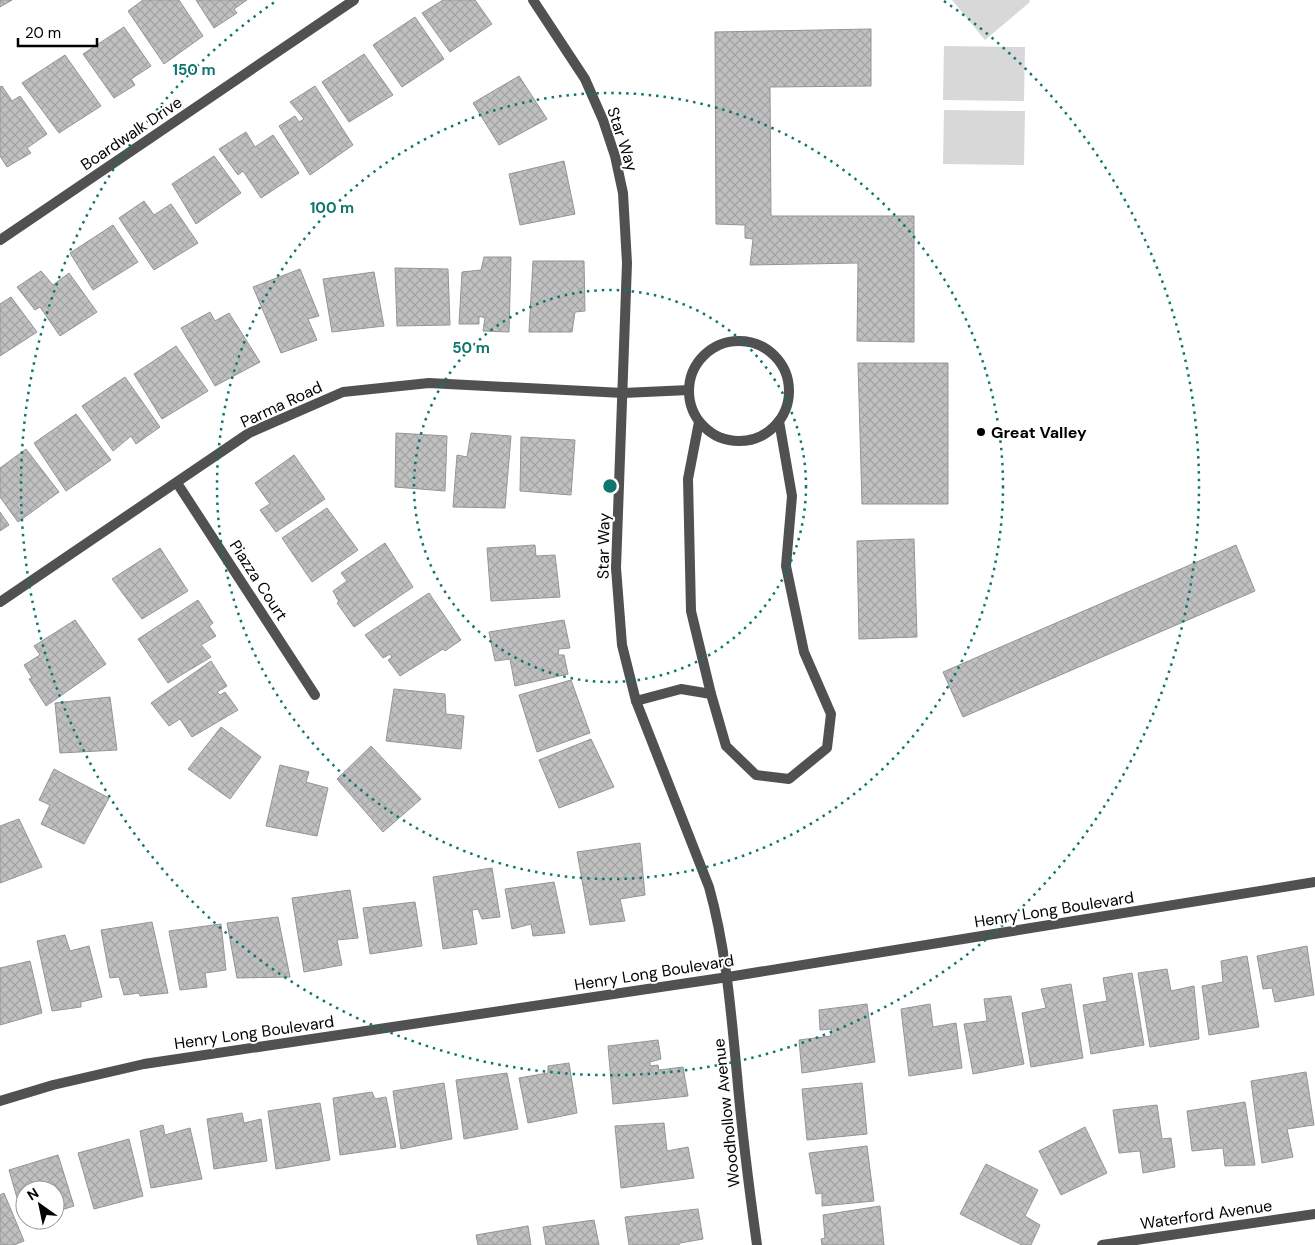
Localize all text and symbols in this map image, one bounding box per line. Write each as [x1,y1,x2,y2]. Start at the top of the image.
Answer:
scale bar [18,15,96,47]
text: 20 m [25,23,61,43]
text: 150 m [173,60,216,80]
street label: Boardwalk Drive [77,92,186,175]
street label: Star Way [602,104,643,174]
text: 100 m [310,198,354,218]
text: 50 m [452,338,490,358]
street label: Parma Road [237,376,326,433]
place label: Great Valley [991,422,1087,443]
marker: Great Valley [975,426,987,438]
centre of rings [601,477,619,495]
street label: Star Way [592,512,615,579]
street label: Piazza Court [225,536,292,624]
street label: Henry Long Boulevard [973,887,1135,932]
street label: Henry Long Boulevard [573,950,735,995]
street label: Henry Long Boulevard [173,1011,335,1054]
street label: Woodhollow Avenue [708,1037,745,1188]
north arrow [15,1180,65,1230]
text: N [24,1184,42,1204]
street label: Waterford Avenue [1139,1195,1273,1234]

